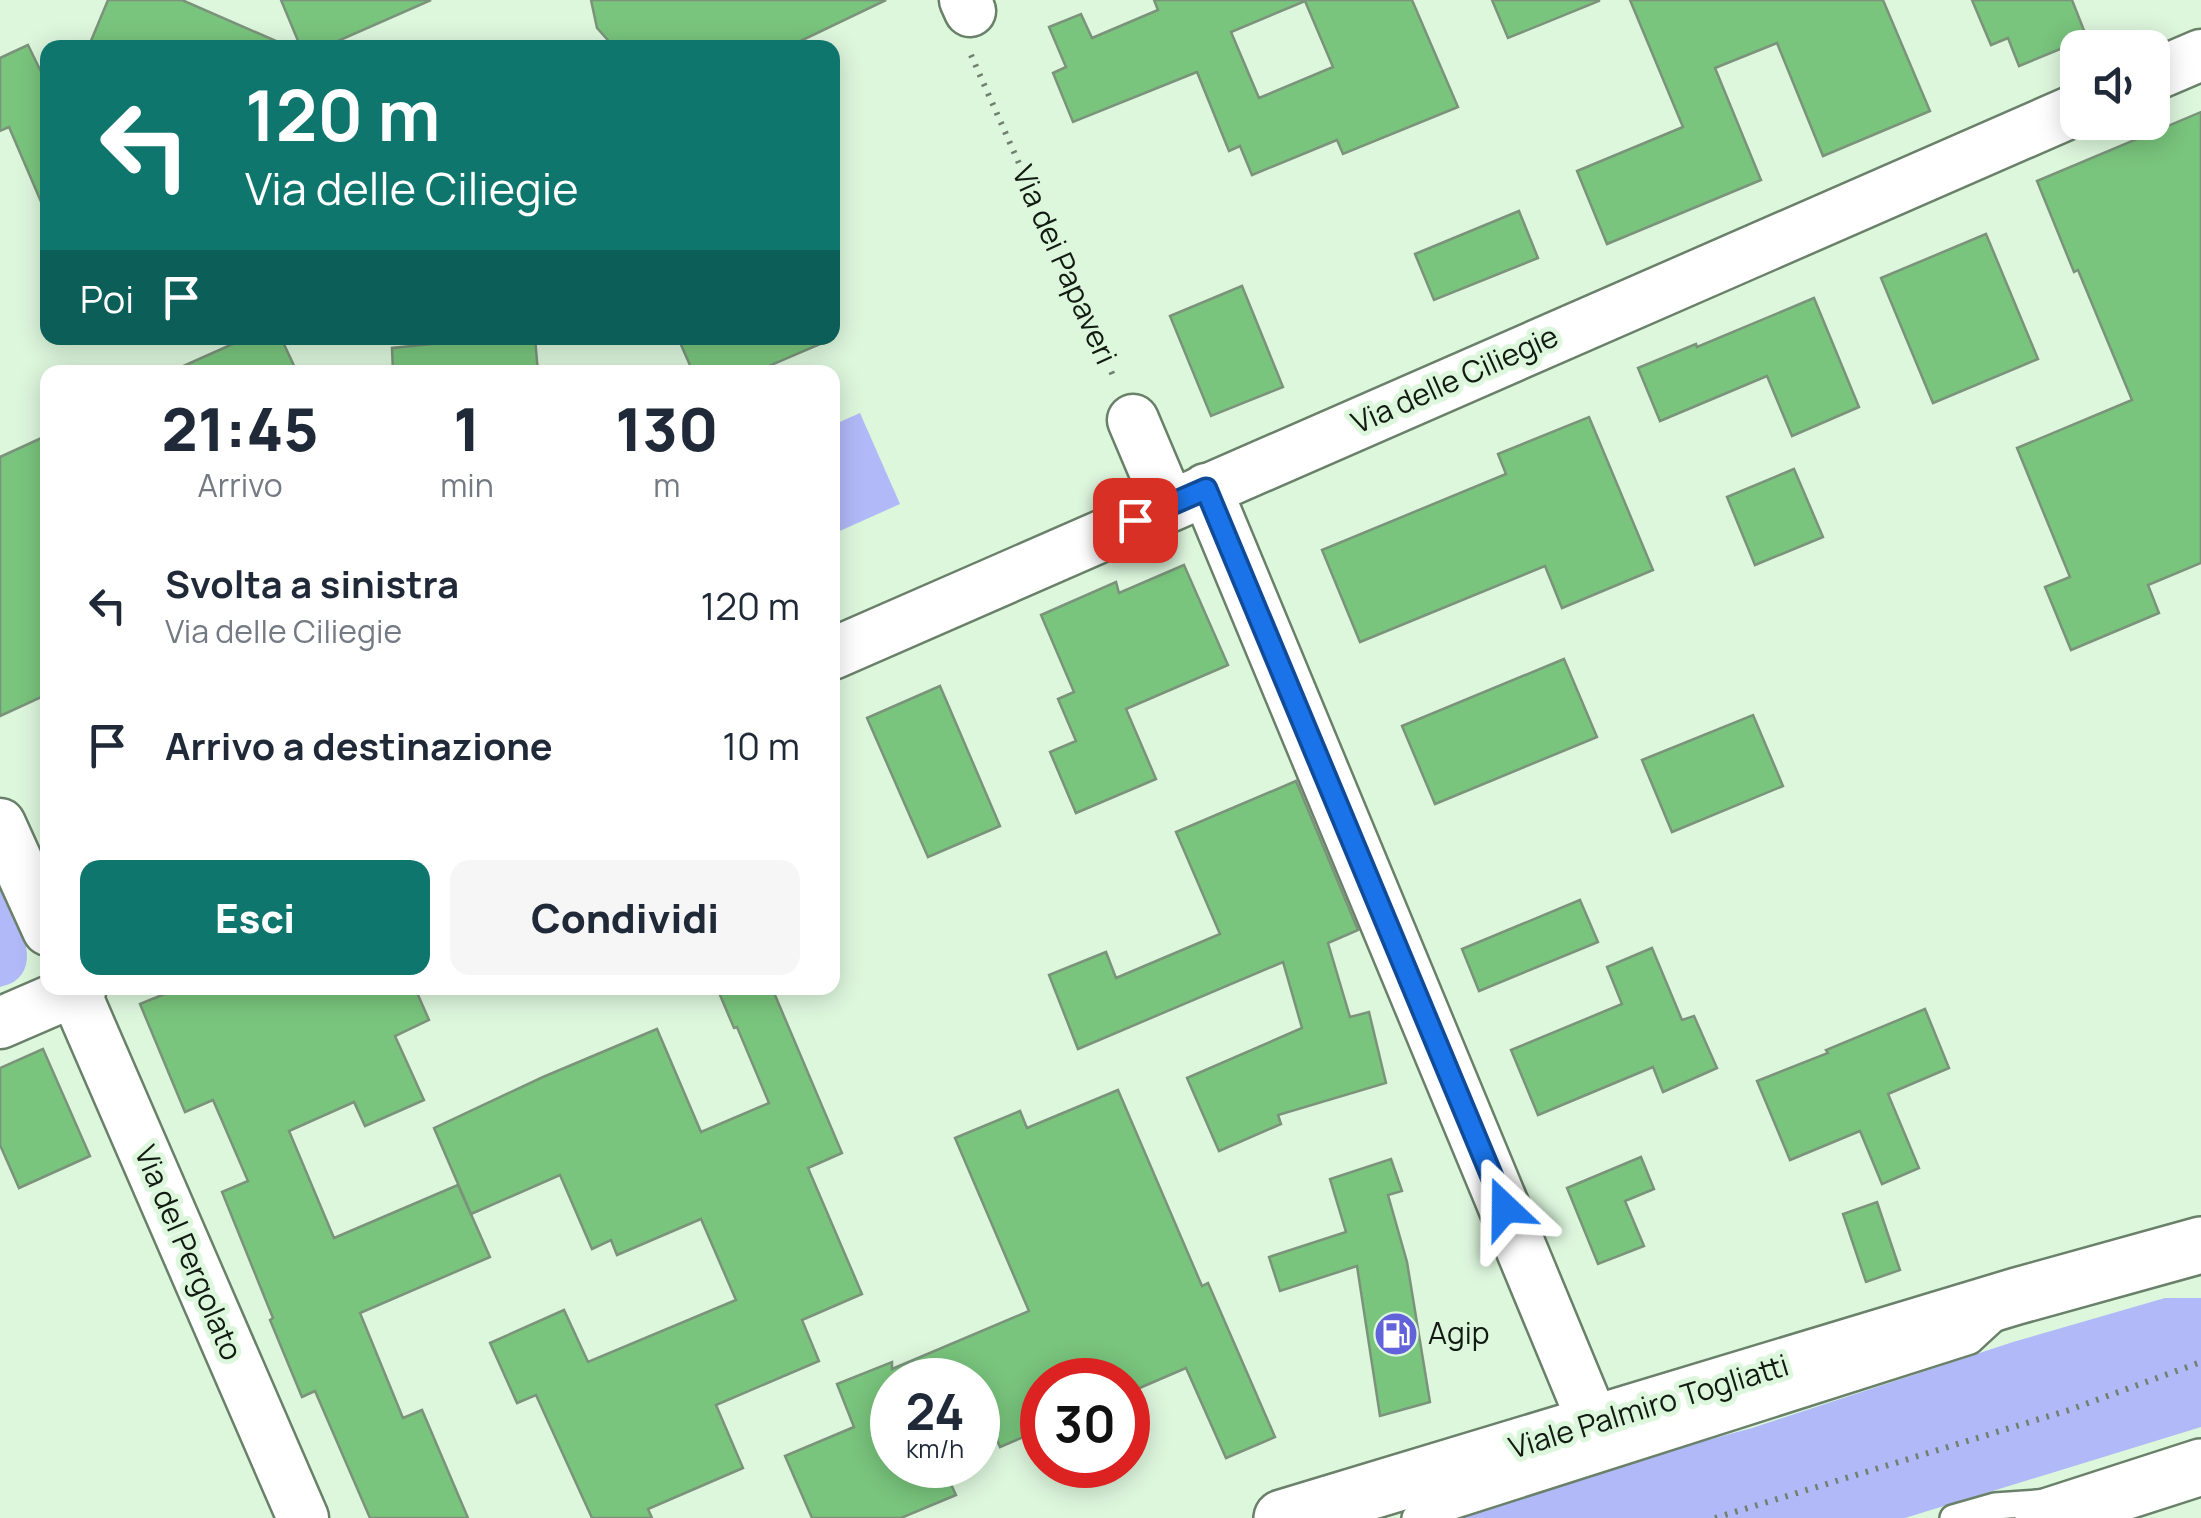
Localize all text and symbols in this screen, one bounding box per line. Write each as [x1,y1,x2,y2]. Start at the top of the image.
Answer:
map controls [2060,30,2170,140]
button: sound [2060,30,2170,140]
text: 120 m [245,66,440,162]
icon: left [80,80,210,210]
text: Via delle Ciliegie [245,157,579,219]
street label: Via dei Papaveri [1003,159,1127,370]
icon: arrive [154,270,209,325]
text: Poi [80,272,134,324]
street label: Via delle Ciliegie [1344,315,1564,443]
text: 21:45 [162,387,319,469]
text: 1 [453,387,481,469]
text: 130 [615,387,718,469]
text: Arrivo [197,463,283,507]
text: min [440,463,494,507]
text: m [653,463,680,507]
pin [1093,478,1178,563]
icon: arrive [1108,493,1163,548]
text: Svolta a sinistra [165,557,459,609]
icon: left [80,578,135,633]
text: 120 m [701,579,800,631]
text: Via delle Ciliegie [165,609,402,653]
icon: arrive [80,718,135,773]
text: Arrivo a destinazione [165,719,553,771]
text: 10 m [722,719,800,771]
button: Esci [80,860,430,975]
button: Condividi [450,860,800,975]
street label: Via del Pergolato [126,1139,253,1366]
position arrow [1453,1156,1557,1260]
fuel station icon: Agip [1373,1311,1419,1357]
place label: Agip [1428,1312,1490,1353]
street label: Viale Palmiro Togliatti [1504,1344,1793,1468]
speed limit sign: 30 [1020,1358,1150,1488]
text: 24 [905,1377,965,1445]
text: km/h [906,1431,964,1466]

